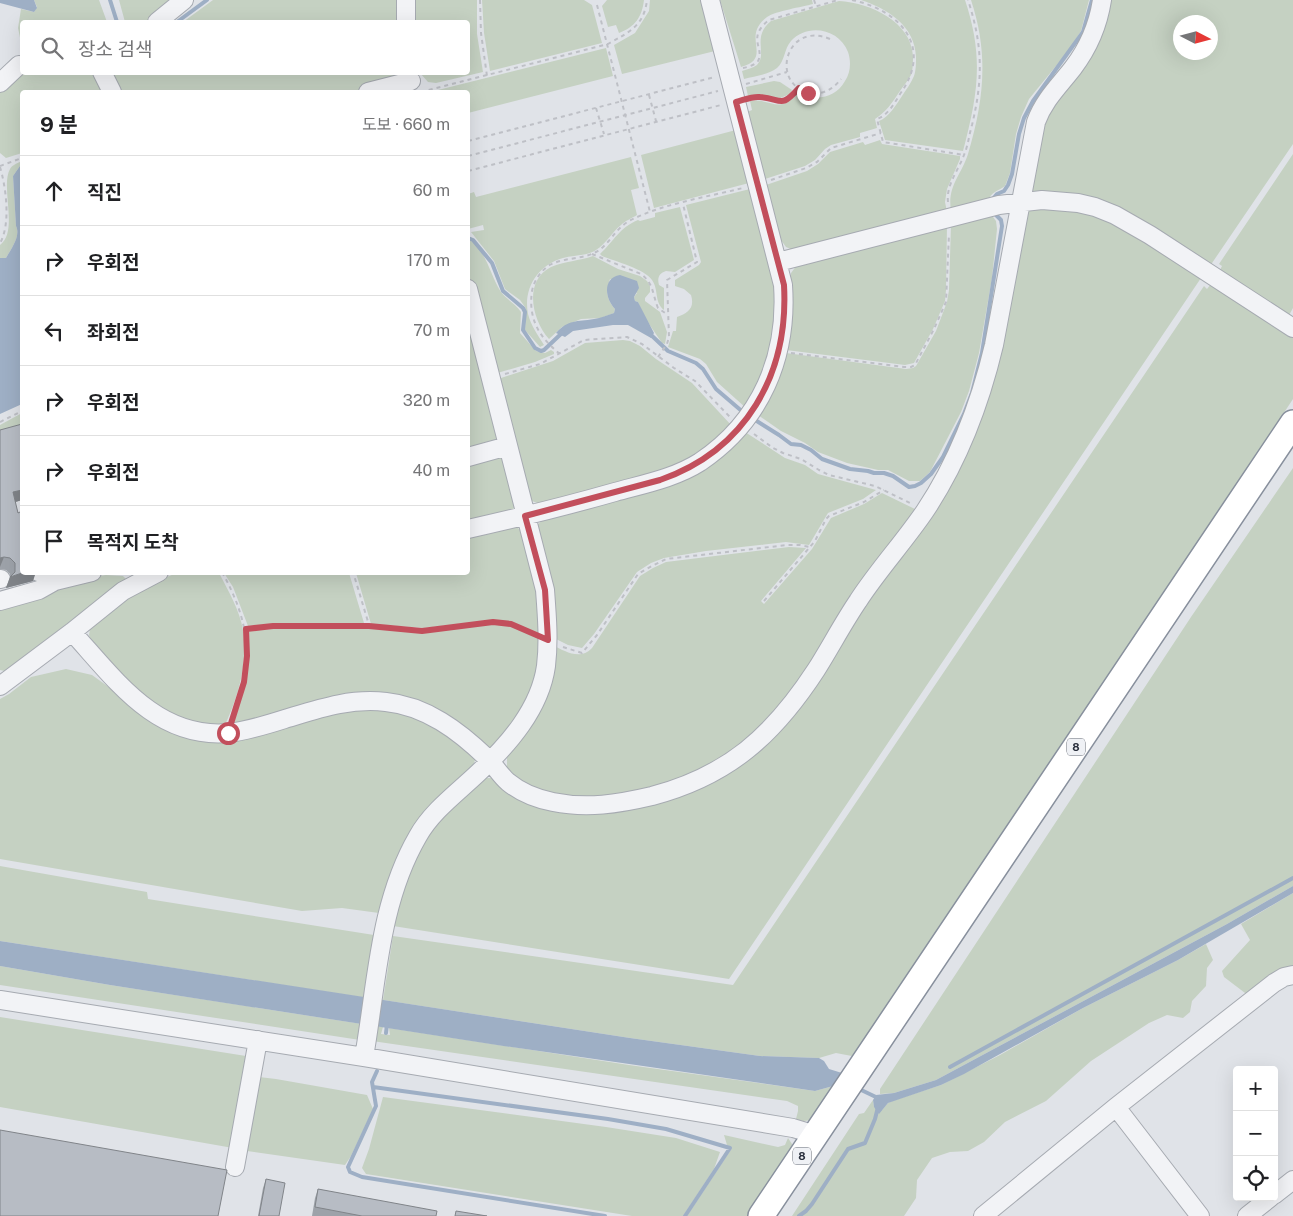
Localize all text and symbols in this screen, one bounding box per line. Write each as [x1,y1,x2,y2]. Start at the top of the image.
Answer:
north arrow [1173,15,1218,60]
search box [20,20,470,75]
icon: search [38,34,66,62]
text: 장소 검색 [78,38,153,60]
route end [797,82,820,105]
text: 9 분 [40,112,78,137]
text: 도보 · 660 m [362,115,450,134]
icon: ahead [40,177,68,205]
text: 직진 [87,181,122,203]
text: 60 m [413,181,450,200]
icon: right [40,247,68,275]
text: 우회전 [87,251,139,273]
text: 170 m [407,251,450,270]
icon: left [40,317,68,345]
text: 좌회전 [87,321,139,343]
text: 70 m [413,321,450,340]
icon: right [40,387,68,415]
text: 우회전 [87,391,139,413]
text: 320 m [403,391,450,410]
icon: right [40,457,68,485]
text: 우회전 [87,461,139,483]
text: 40 m [412,461,450,480]
icon: arrive [40,527,68,555]
text: 목적지 도착 [87,531,179,553]
route start [217,722,240,745]
road number: 8 [1067,739,1085,756]
map controls [1233,1066,1278,1201]
button: + [1233,1066,1278,1111]
button: − [1233,1111,1278,1156]
road number: 8 [793,1148,811,1164]
button: locate [1233,1156,1278,1201]

